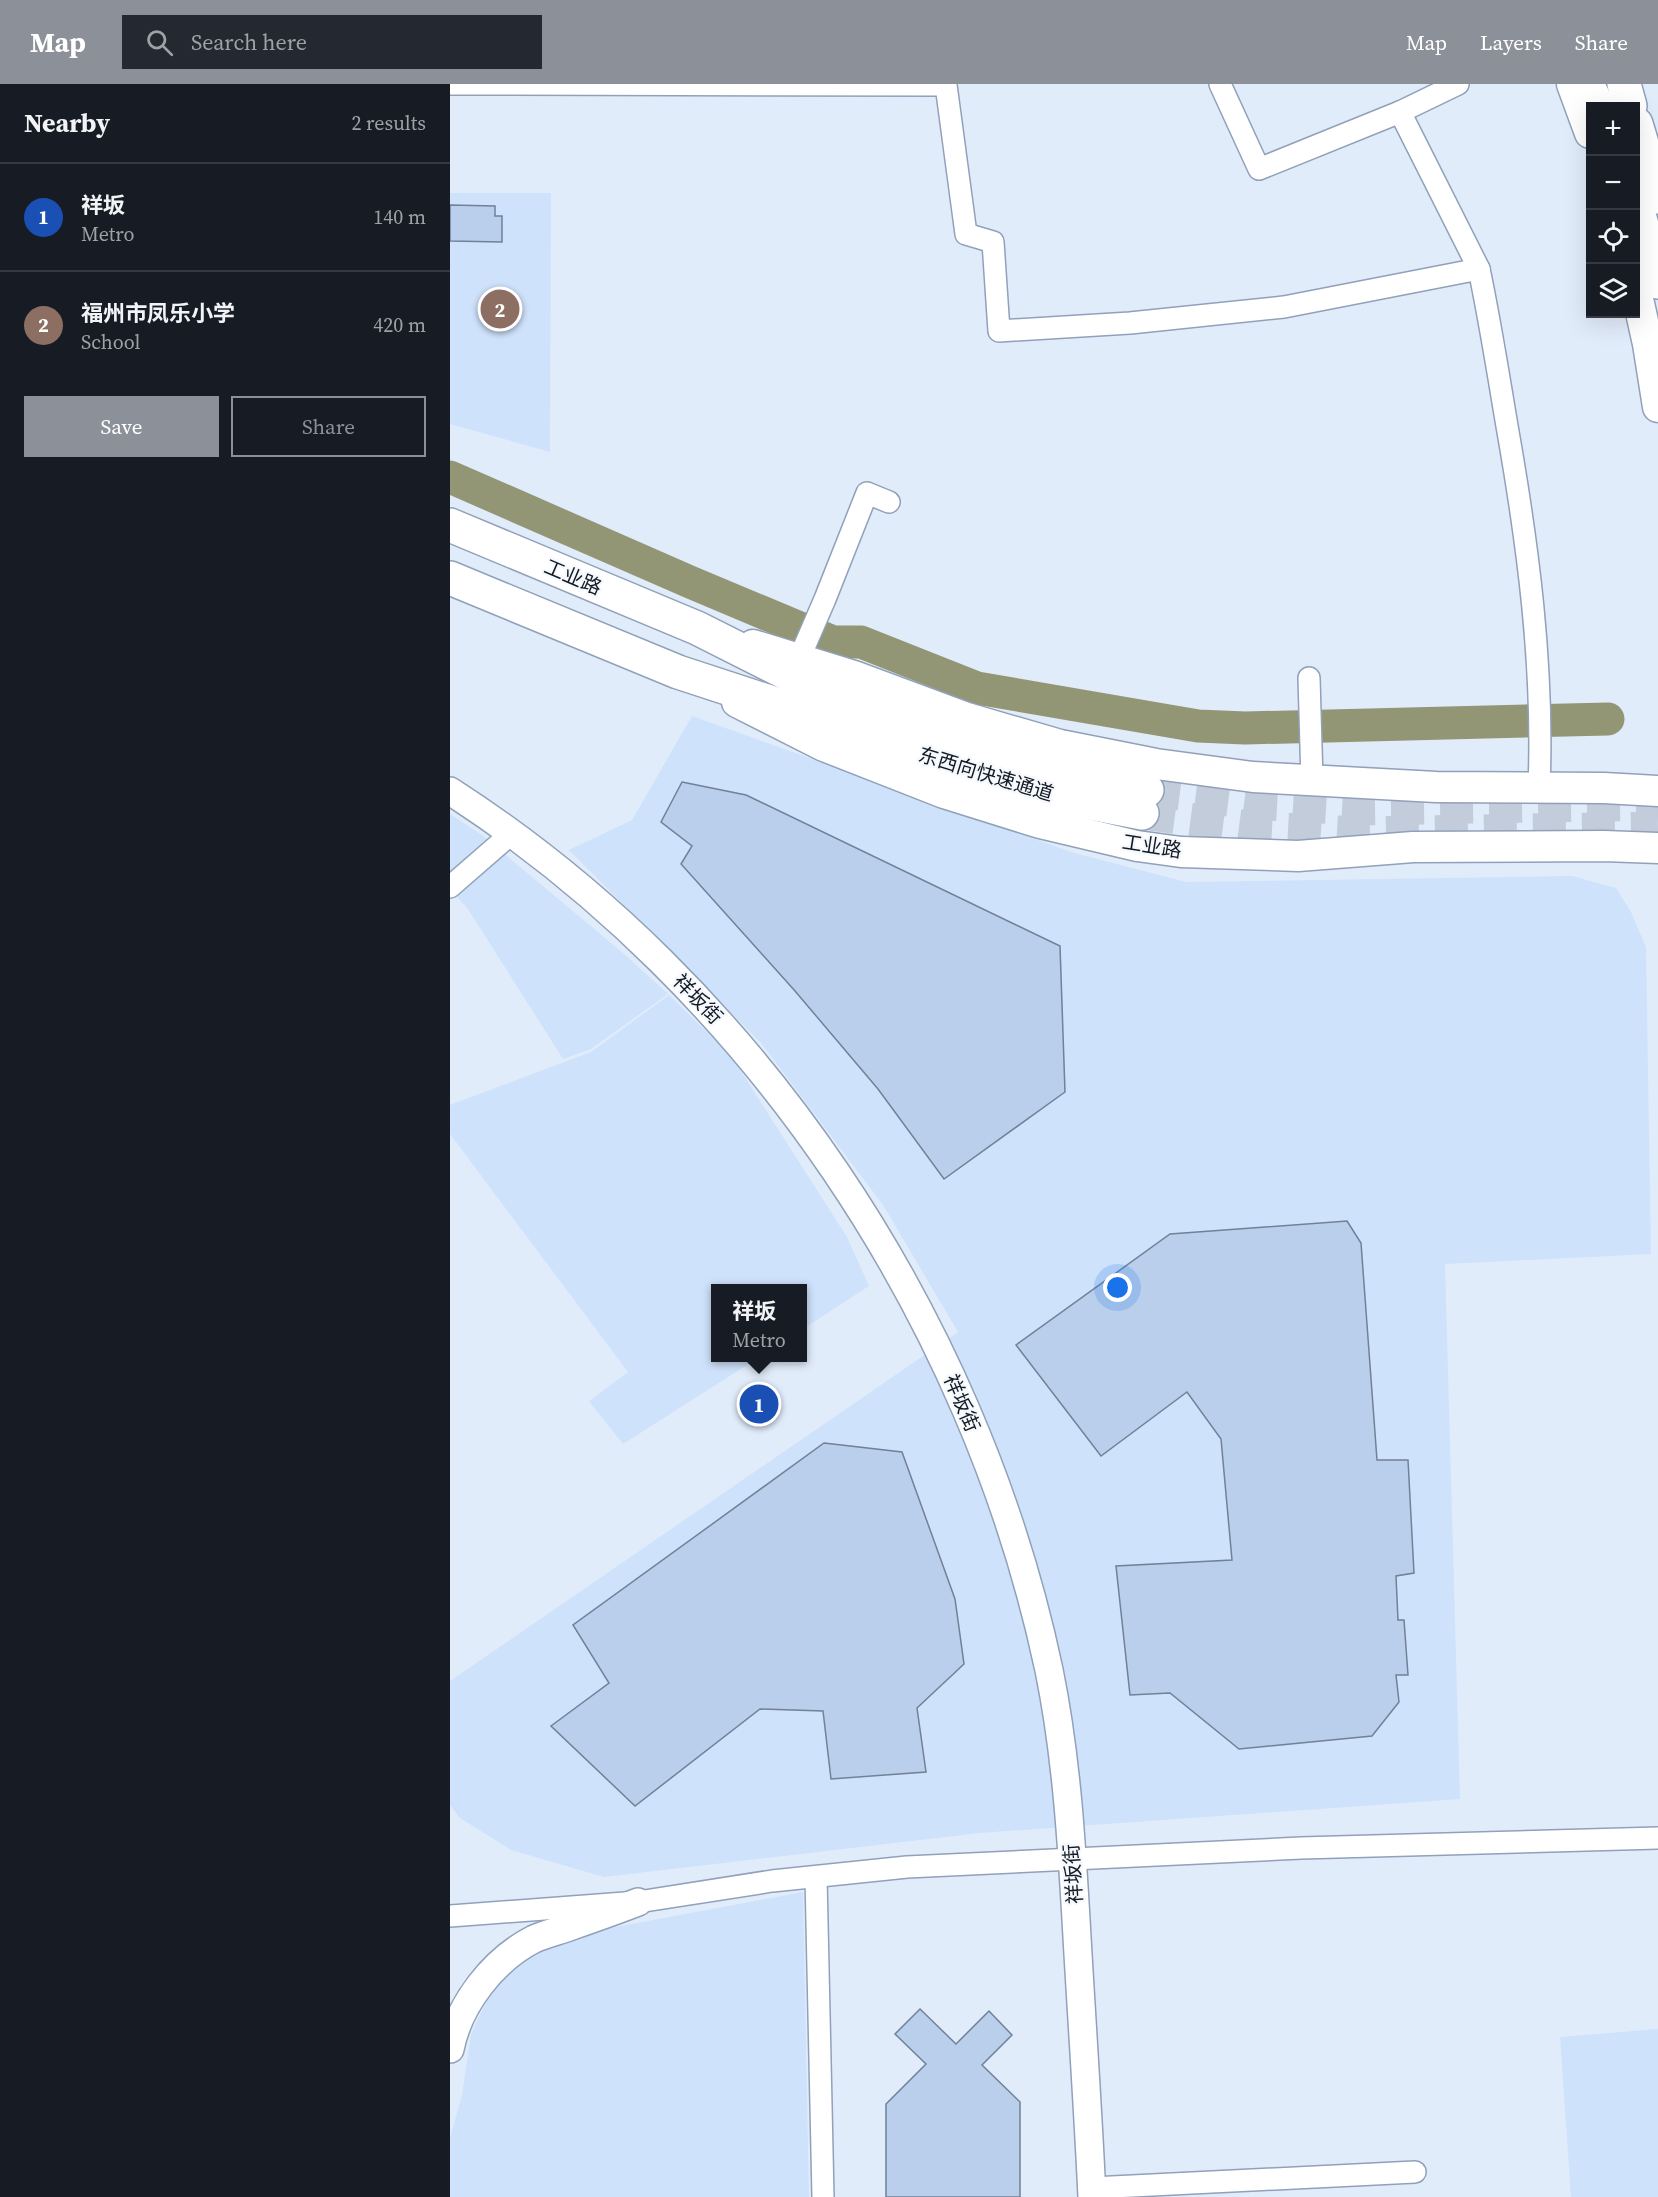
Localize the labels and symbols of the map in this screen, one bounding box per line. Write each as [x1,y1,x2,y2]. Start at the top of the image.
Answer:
pin: 2 [481,286,520,332]
street label: 工业路 [540,552,606,602]
street label: 东西向快速通道 [915,740,1057,808]
street label: 工业路 [1120,827,1184,865]
street label: 祥坂街 [667,968,729,1030]
your location [1103,1273,1132,1302]
street label: 祥坂街 [937,1370,987,1436]
pin: 1 [740,1382,778,1426]
street label: 祥坂街 [1057,1843,1089,1905]

